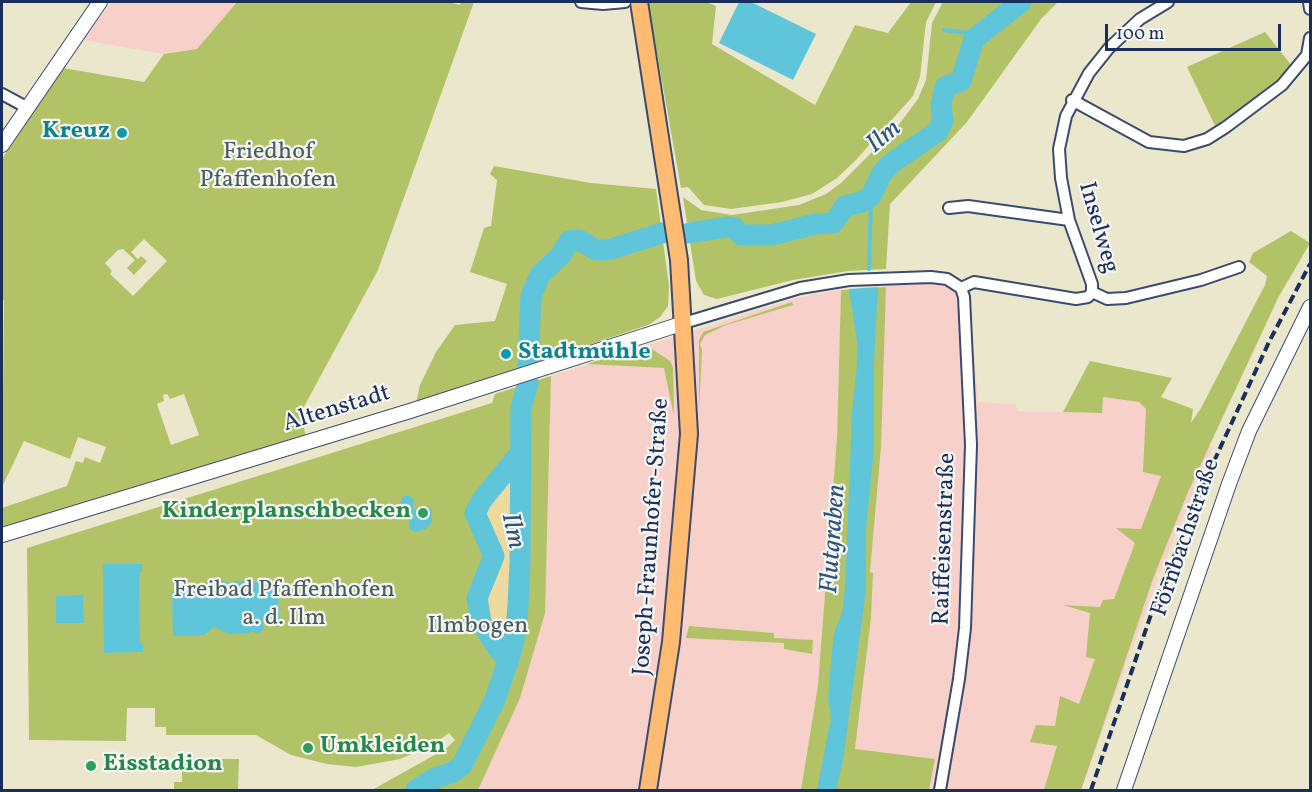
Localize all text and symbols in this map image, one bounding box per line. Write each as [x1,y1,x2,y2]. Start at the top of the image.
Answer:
scale bar [1108,12,1284,50]
text: 100 m [1116,22,1165,47]
water label: Ilm [861,115,909,161]
place label: Kreuz [42,119,110,147]
marker: Kreuz [115,126,129,140]
park label: Friedhof Pfaffenhofen [200,140,336,196]
street label: Inselweg [1070,179,1124,277]
place label: Stadtmühle [518,340,651,368]
marker: Stadtmühle [499,347,513,361]
street label: Altenstadt [280,380,394,440]
street label: Joseph-Fraunhofer-Straße [629,397,677,677]
street label: Raiffeisenstraße [929,452,963,626]
street label: Förnbachstraße [1146,455,1228,621]
water label: Flutgraben [816,483,854,595]
place label: Kinderplanschbecken [162,499,411,527]
marker: Kinderplanschbecken [416,506,430,520]
water label: Ilm [492,510,530,552]
park label: Freibad Pfaffenhofen a. d. Ilm [173,578,395,634]
park label: Ilmbogen [428,614,528,642]
place label: Umkleiden [320,734,445,762]
marker: Umkleiden [301,741,315,755]
place label: Eisstadion [103,752,223,780]
marker: Eisstadion [84,759,98,773]

